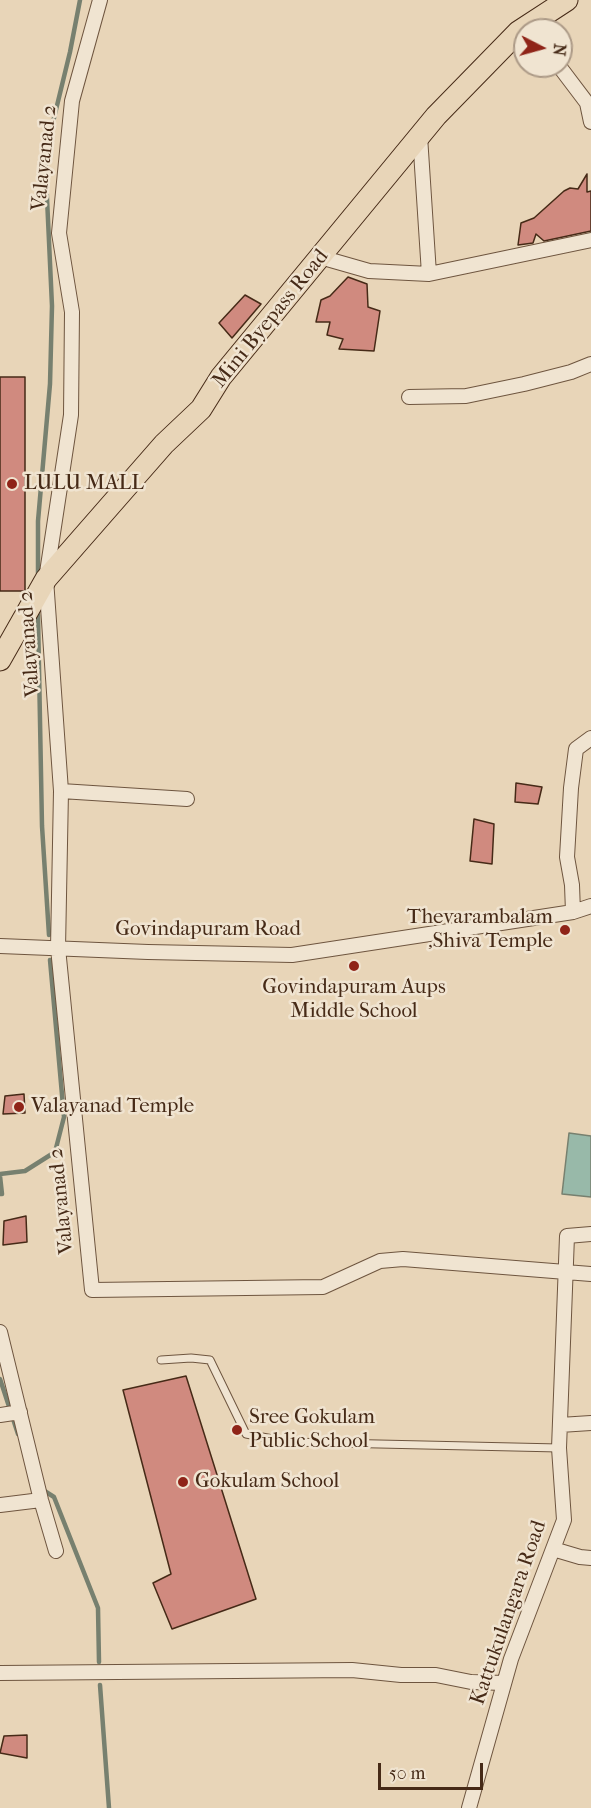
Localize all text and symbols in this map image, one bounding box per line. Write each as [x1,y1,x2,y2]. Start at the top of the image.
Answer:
north arrow [513,18,573,78]
text: N [549,43,569,57]
street label: Valayanad 2 [27,104,63,212]
street label: Mini Byepass Road [207,245,335,393]
place label: LULU MALL [24,471,144,497]
marker: LULU MALL [5,477,19,491]
street label: Valayanad 2 [14,590,46,698]
place label: Thevarambalam ,Shiva Temple [407,905,553,955]
street label: Govindapuram Road [115,917,301,943]
marker: Thevarambalam ,Shiva Temple [558,923,572,937]
marker: Govindapuram Aups Middle School [347,959,361,973]
place label: Govindapuram Aups Middle School [262,975,446,1025]
place label: Valayanad Temple [31,1094,194,1120]
marker: Valayanad Temple [12,1100,26,1114]
street label: Valayanad 2 [44,1147,80,1255]
place label: Sree Gokulam Public School [249,1405,375,1455]
marker: Sree Gokulam Public School [230,1423,244,1437]
place label: Gokulam School [195,1469,339,1495]
marker: Gokulam School [176,1475,190,1489]
street label: Kattukulangara Road [466,1518,552,1708]
scale bar [381,1751,486,1789]
text: 50 m [389,1763,425,1784]

